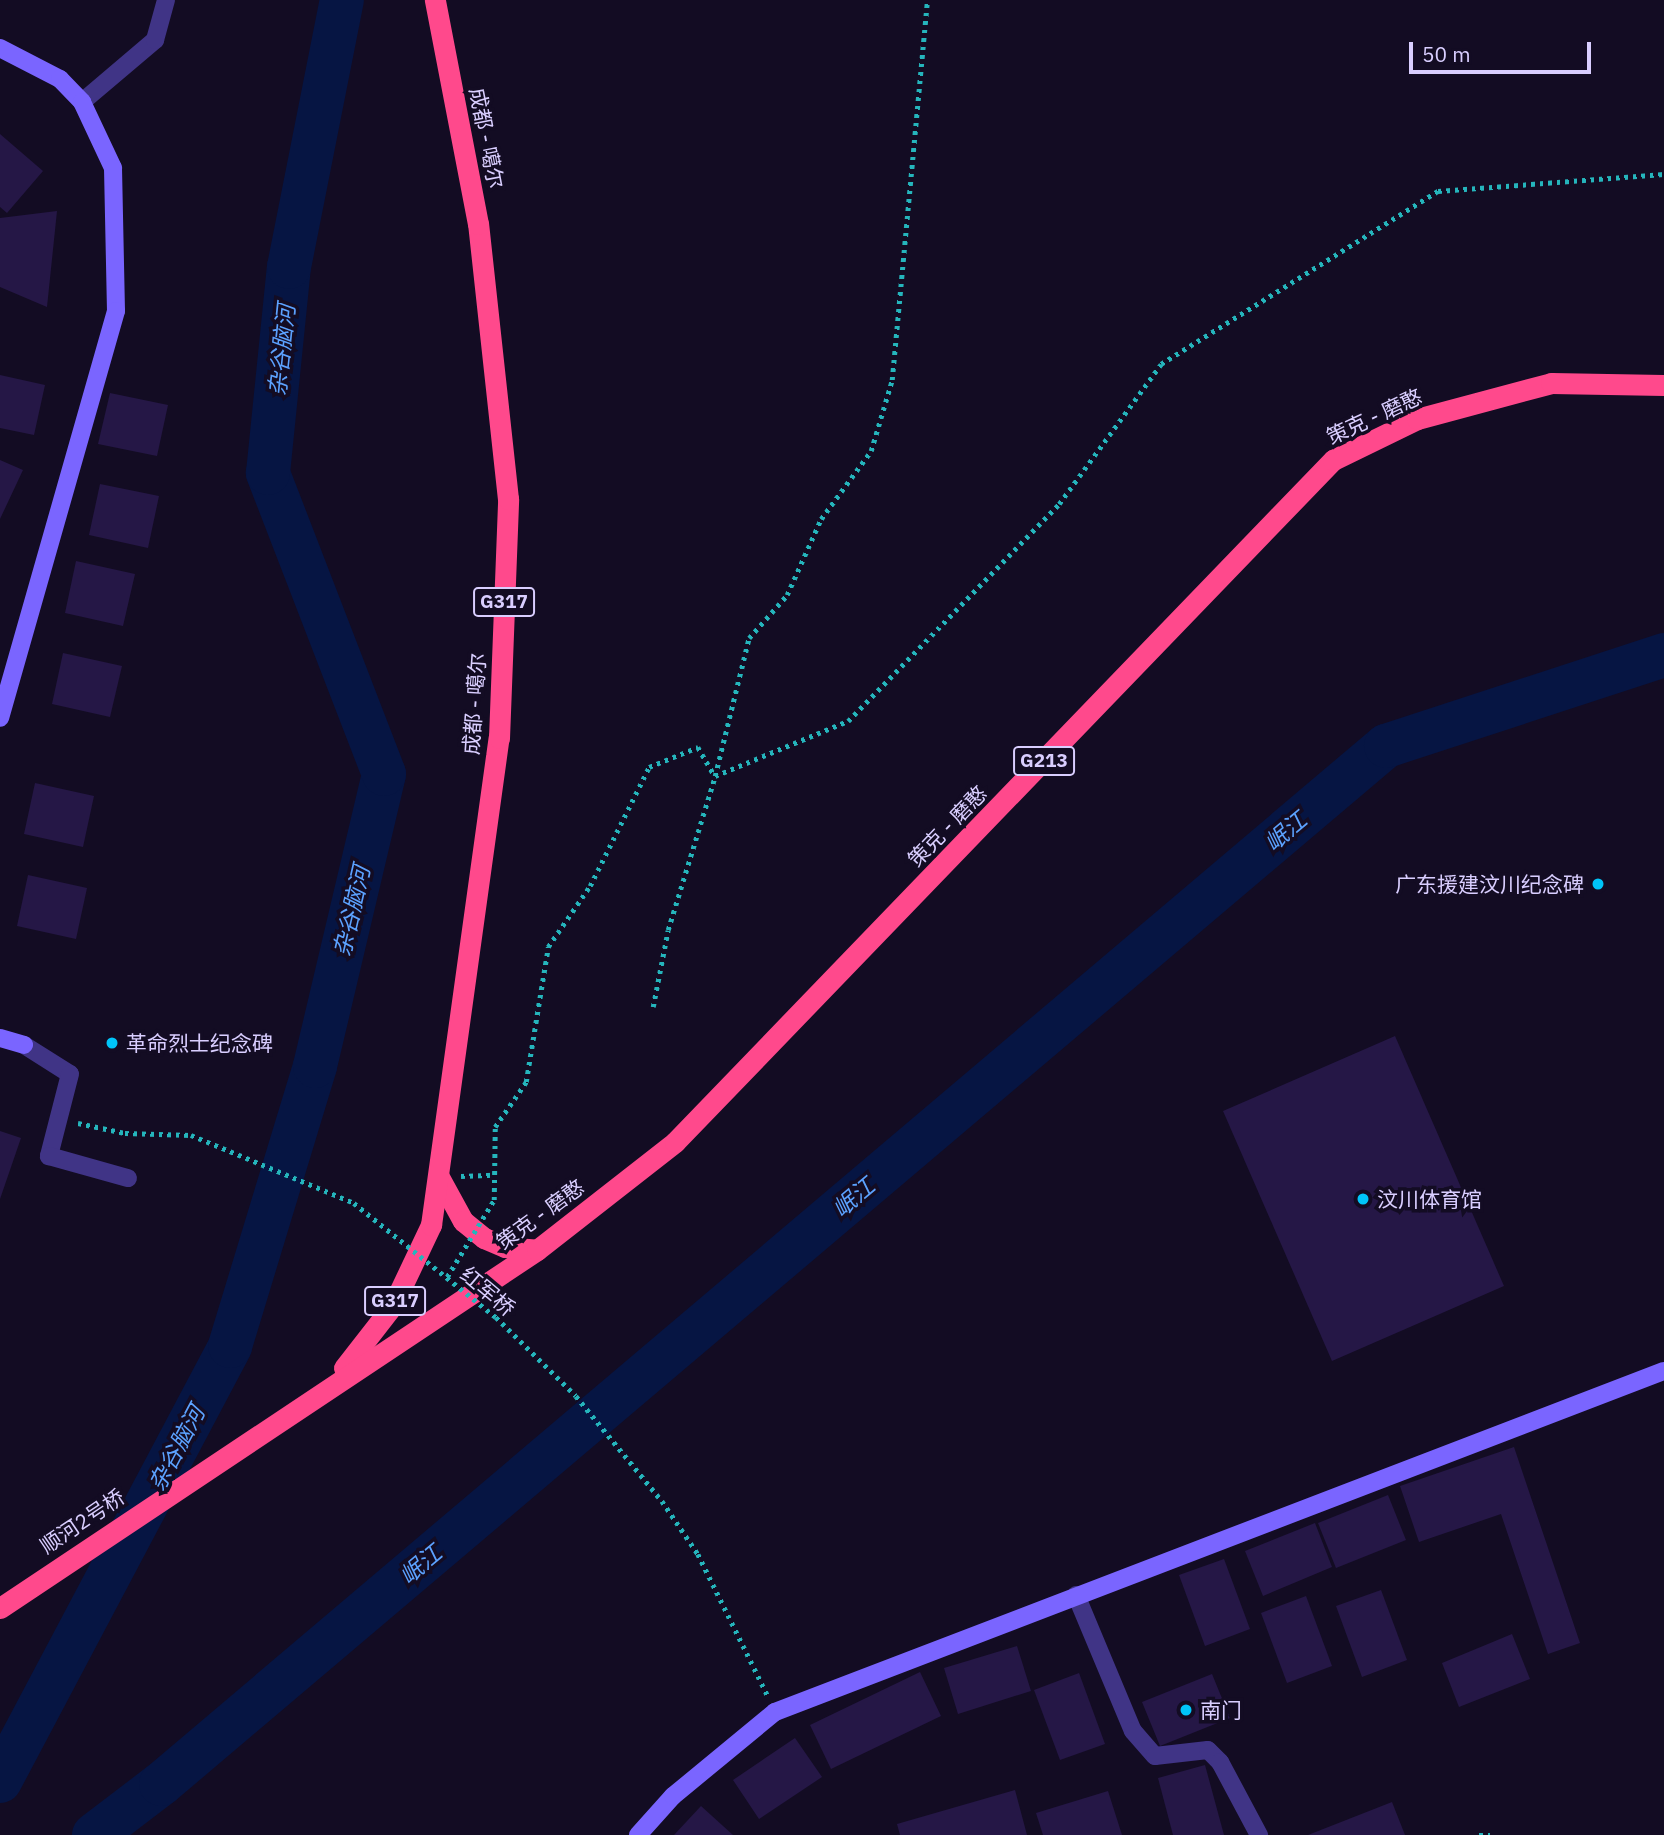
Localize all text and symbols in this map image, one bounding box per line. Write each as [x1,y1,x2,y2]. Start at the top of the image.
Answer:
scale bar [1412,28,1594,72]
text: 50 m [1422,40,1471,68]
street label: 成都 - 噶尔 [465,85,509,191]
water label: 杂谷脑河 [262,303,300,397]
street label: 策克 - 磨憨 [1322,383,1426,449]
road number: G317 [472,586,536,618]
street label: 成都 - 噶尔 [458,652,490,756]
road number: G213 [1012,746,1076,776]
street label: 策克 - 磨憨 [902,780,992,872]
water label: 岷江 [1259,806,1311,856]
water label: 杂谷脑河 [327,863,375,959]
place label: 广东援建汶川纪念碑 [1395,871,1584,897]
marker: 广东援建汶川纪念碑 [1590,876,1606,892]
place label: 革命烈士纪念碑 [126,1030,273,1056]
marker: 革命烈士纪念碑 [104,1035,120,1051]
water label: 岷江 [827,1172,879,1222]
street label: 策克 - 磨憨 [491,1174,589,1254]
place label: 汶川体育馆 [1377,1186,1482,1212]
marker: 汶川体育馆 [1355,1191,1371,1207]
street label: 红军桥 [456,1261,520,1321]
road number: G317 [364,1286,426,1316]
water label: 杂谷脑河 [142,1401,210,1495]
street label: 顺河2号桥 [35,1484,129,1558]
water label: 岷江 [394,1539,446,1589]
place label: 南门 [1200,1697,1242,1723]
marker: 南门 [1178,1702,1194,1718]

